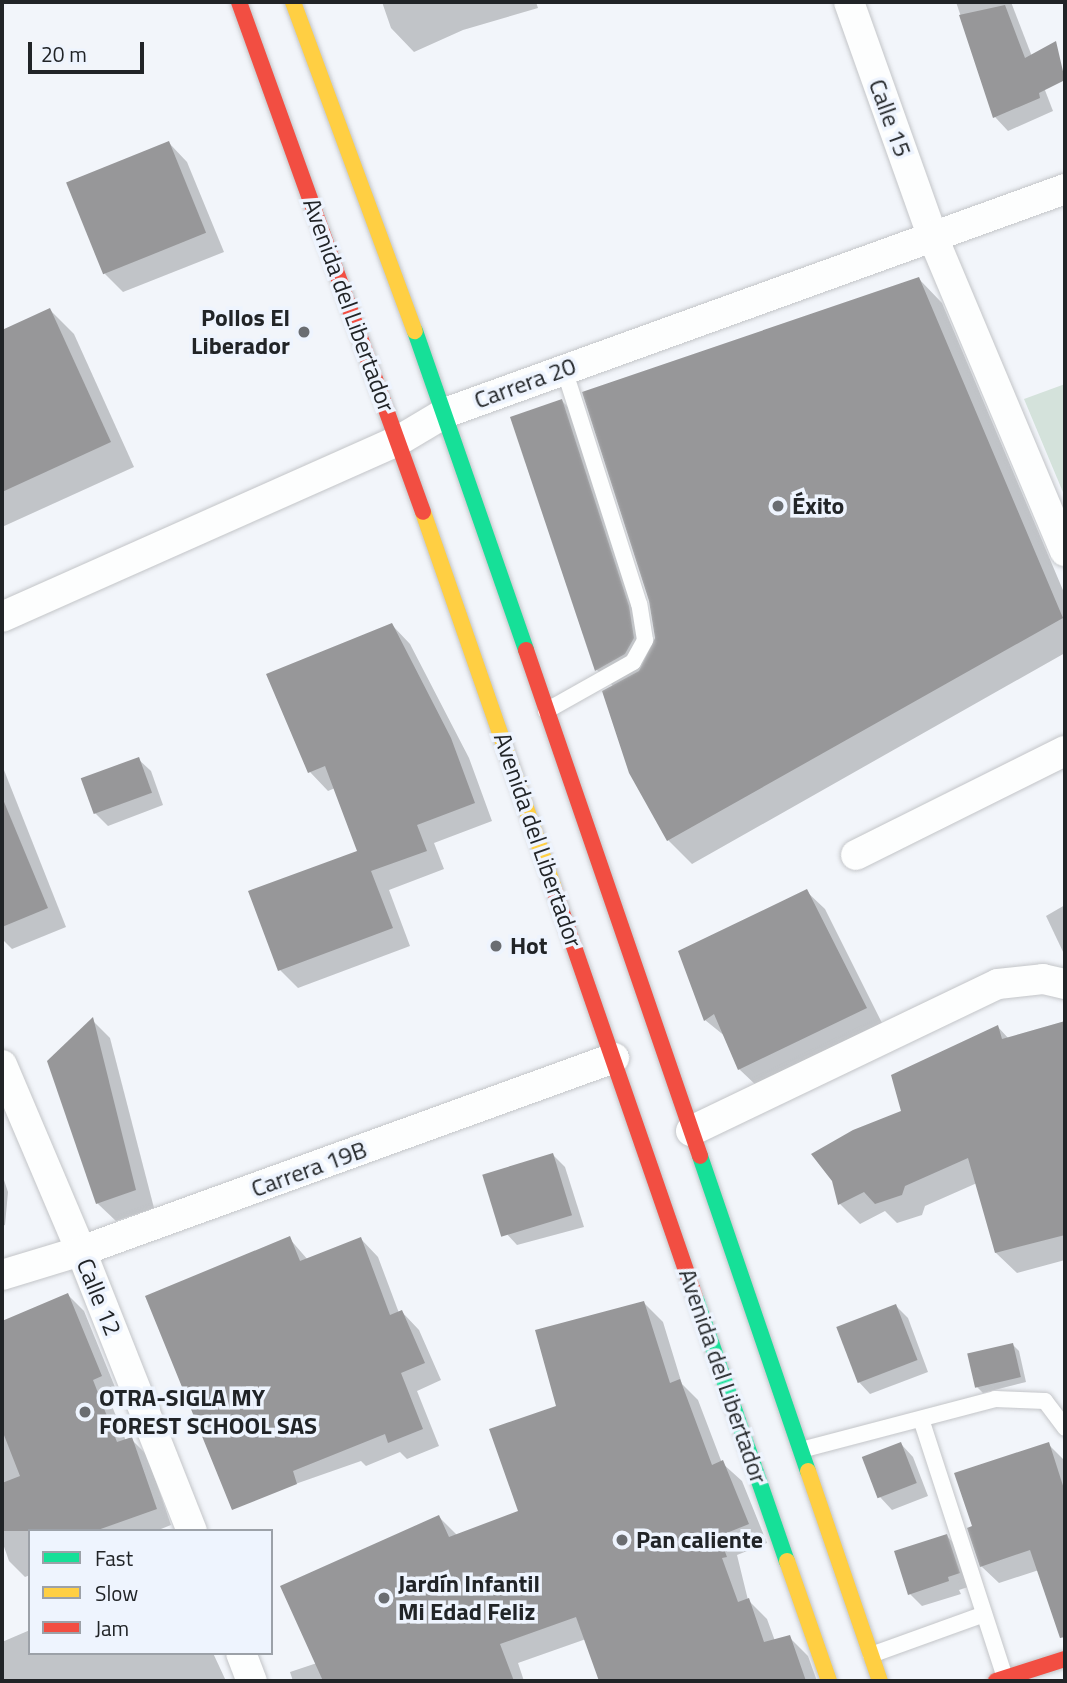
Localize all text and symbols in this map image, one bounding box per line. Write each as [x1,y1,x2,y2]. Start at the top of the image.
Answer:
scale bar [32,28,147,72]
text: 20 m [41,38,87,70]
street label: Calle 15 [863,75,917,161]
street label: Avenida del Libertador [297,194,401,416]
place label: Pollos El Liberador [191,304,290,360]
marker: Pollos El Liberador [296,324,312,340]
street label: Carrera 20 [470,351,580,415]
place label: Éxito [792,492,844,520]
marker: Éxito [770,498,786,514]
street label: Avenida del Libertador [488,729,588,951]
place label: Hot [510,932,548,960]
marker: Hot [488,938,504,954]
street label: Carrera 19B [247,1135,371,1203]
street label: Calle 12 [71,1254,127,1340]
street label: Avenida del Libertador [673,1265,773,1487]
place label: OTRA-SIGLA MY FOREST SCHOOL SAS [99,1384,317,1440]
marker: OTRA-SIGLA MY FOREST SCHOOL SAS [77,1404,93,1420]
place label: Pan caliente [636,1526,763,1554]
legend [28,1529,273,1655]
marker: Pan caliente [614,1532,630,1548]
text: Fast [95,1542,133,1574]
place label: Jardín Infantil Mi Edad Feliz [398,1570,540,1626]
text: Slow [95,1577,138,1609]
marker: Jardín Infantil Mi Edad Feliz [376,1590,392,1606]
text: Jam [95,1612,129,1644]

